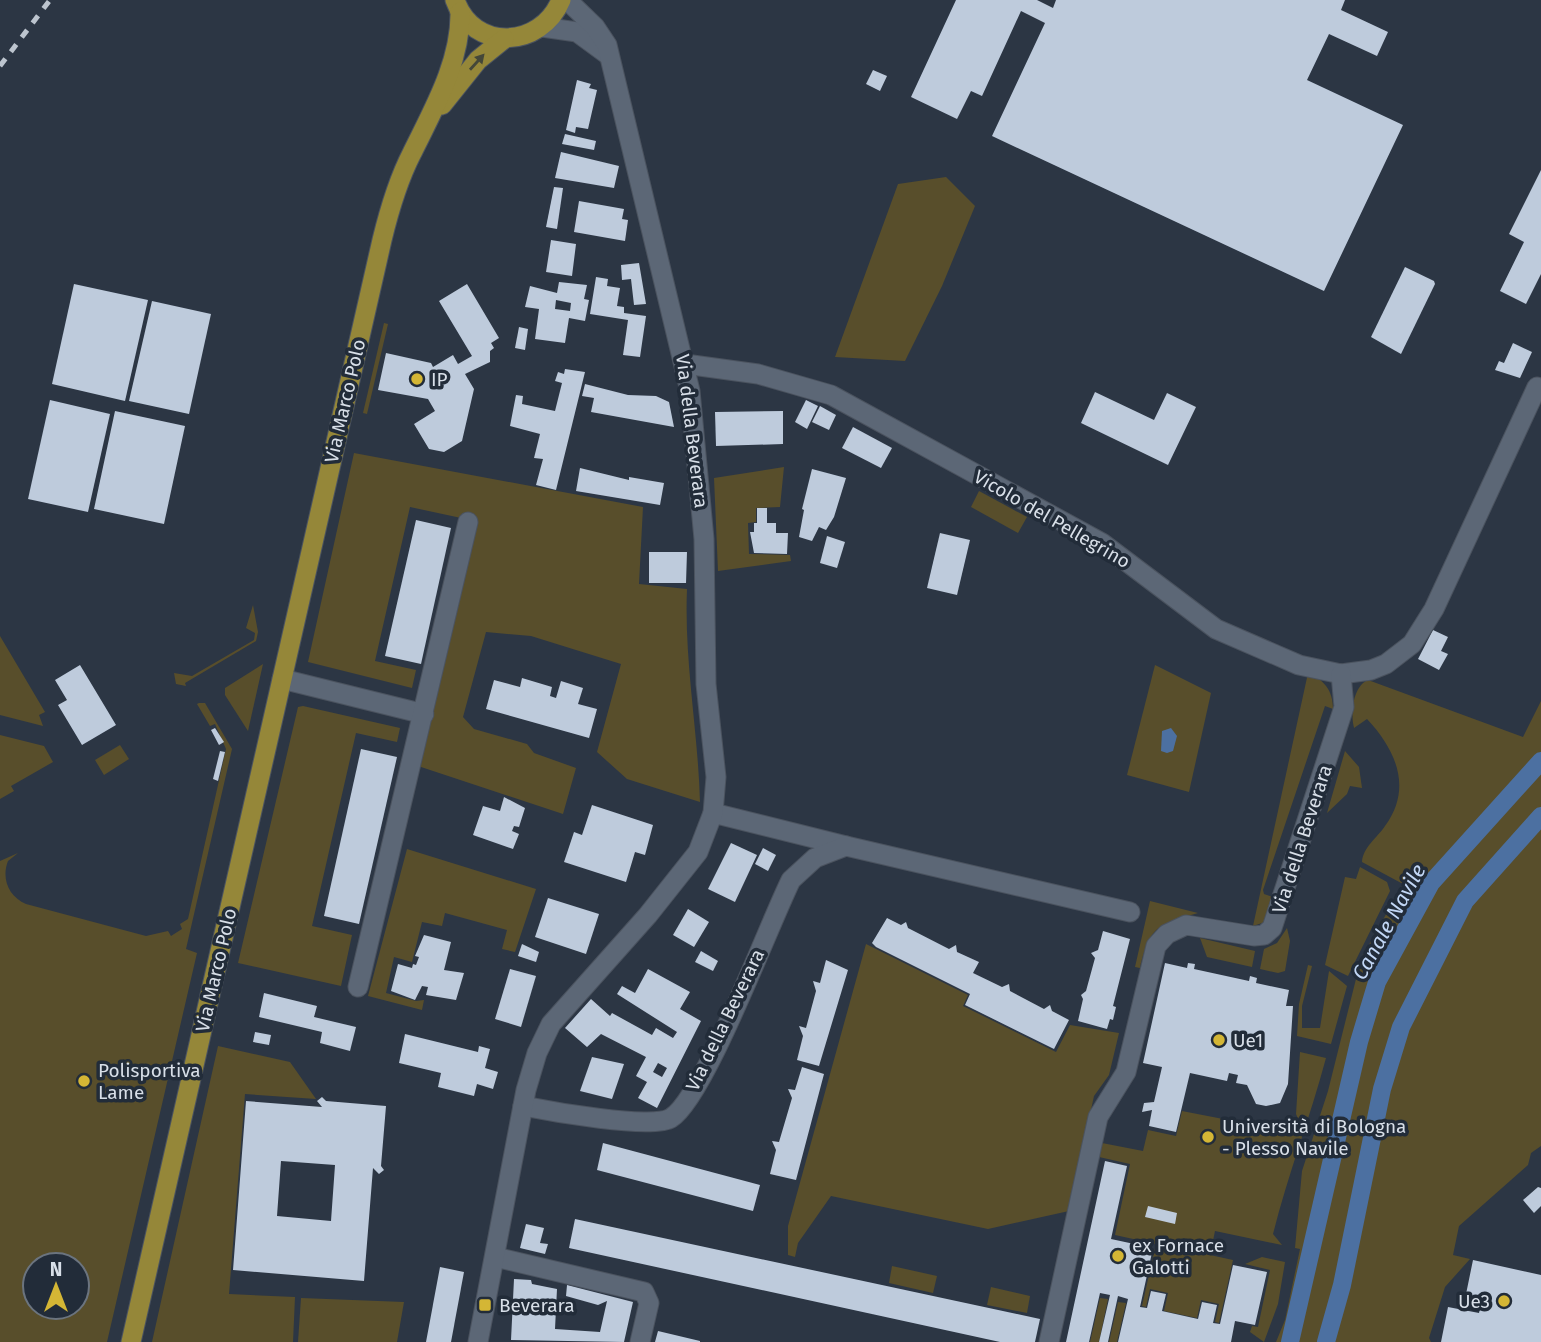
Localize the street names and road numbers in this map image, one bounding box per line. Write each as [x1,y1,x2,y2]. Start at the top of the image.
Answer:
street label: Via Marco Polo [320,337,370,465]
street label: Via della Beverara [671,353,713,509]
street label: Vicolo del Pellegrino [970,465,1134,573]
street label: Via della Beverara [1267,762,1337,916]
street label: Via Marco Polo [191,906,241,1034]
street label: Via della Beverara [681,945,769,1095]

